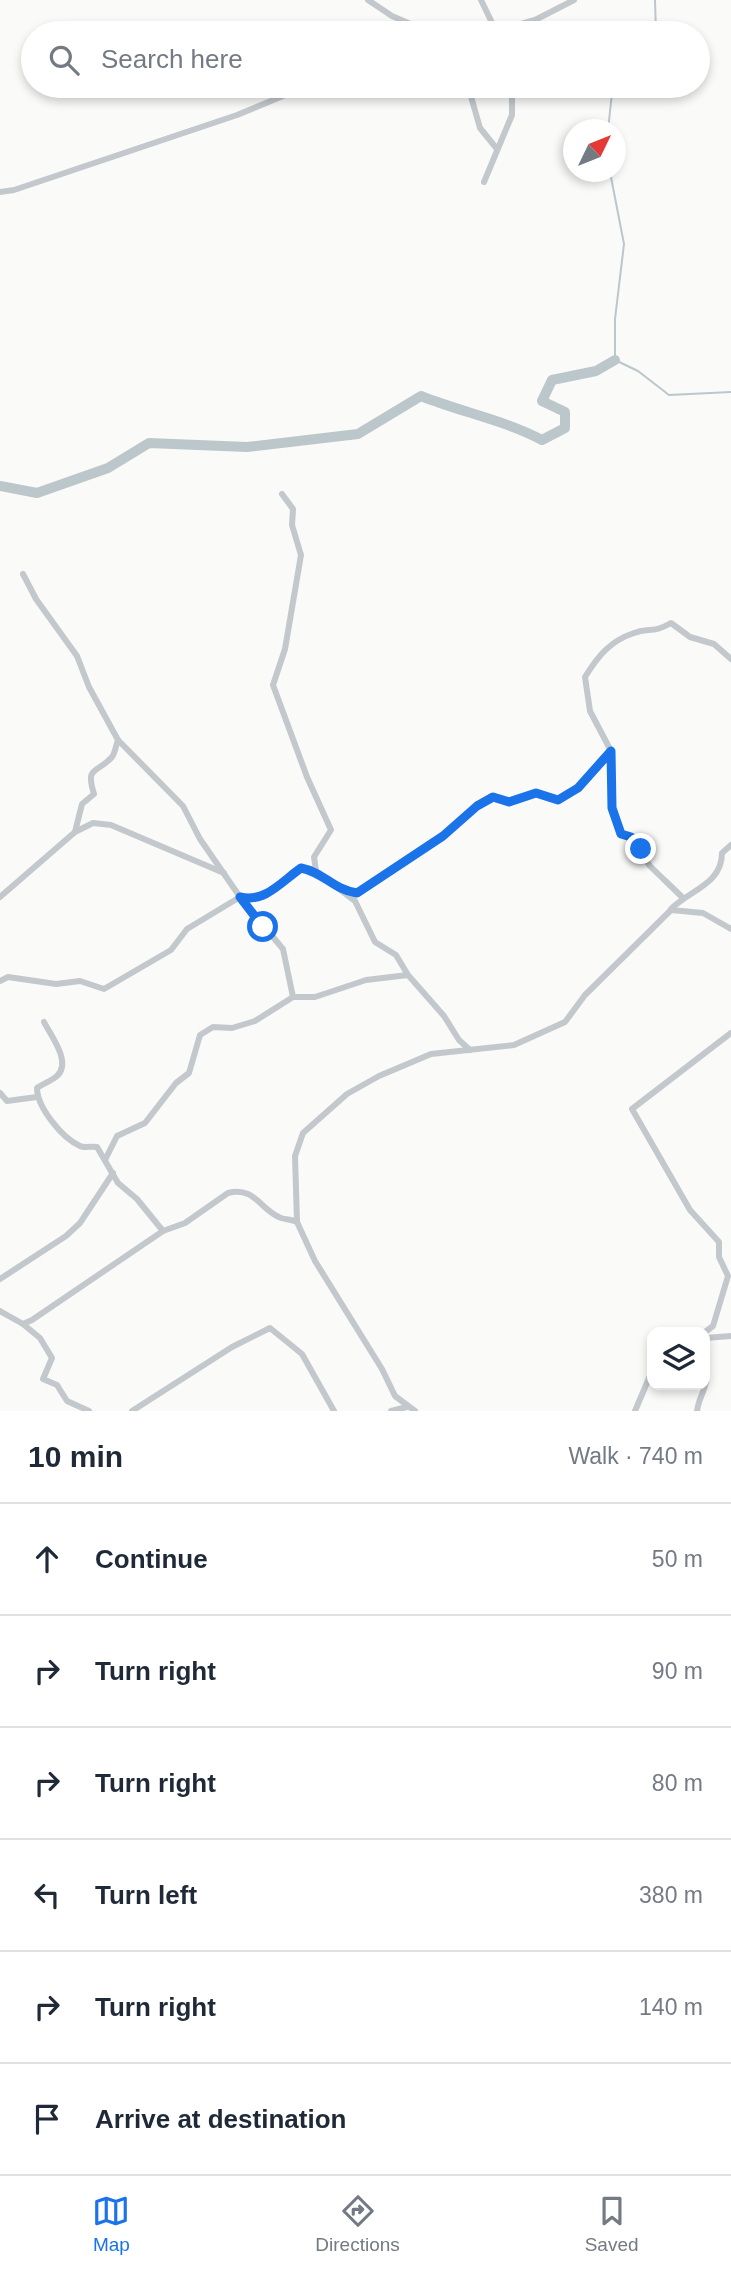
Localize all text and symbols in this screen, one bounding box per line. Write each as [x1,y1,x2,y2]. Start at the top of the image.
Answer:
search box [21,21,710,98]
icon: search [45,41,83,79]
text: Search here [101,44,243,74]
north arrow [563,119,626,182]
route end [625,833,656,864]
route start [247,911,278,942]
map controls [647,1327,710,1390]
button: layers [647,1327,710,1390]
text: 10 min [28,1440,123,1473]
text: Walk · 740 m [568,1443,703,1469]
icon: ahead [28,1540,66,1578]
text: Continue [95,1544,208,1574]
text: 50 m [652,1546,703,1572]
icon: right [28,1652,66,1690]
text: Turn right [95,1656,216,1686]
text: 90 m [652,1658,703,1684]
icon: right [28,1764,66,1802]
text: Turn right [95,1768,216,1798]
text: 80 m [652,1770,703,1796]
icon: left [28,1876,66,1914]
text: Turn left [95,1880,197,1910]
text: 380 m [639,1882,703,1908]
icon: right [28,1988,66,2026]
text: Turn right [95,1992,216,2022]
text: 140 m [639,1994,703,2020]
icon: arrive [28,2100,66,2138]
text: Arrive at destination [95,2104,346,2134]
tab: Map [92,2192,130,2256]
tab: Directions [315,2192,400,2256]
tab: Saved [585,2192,639,2256]

